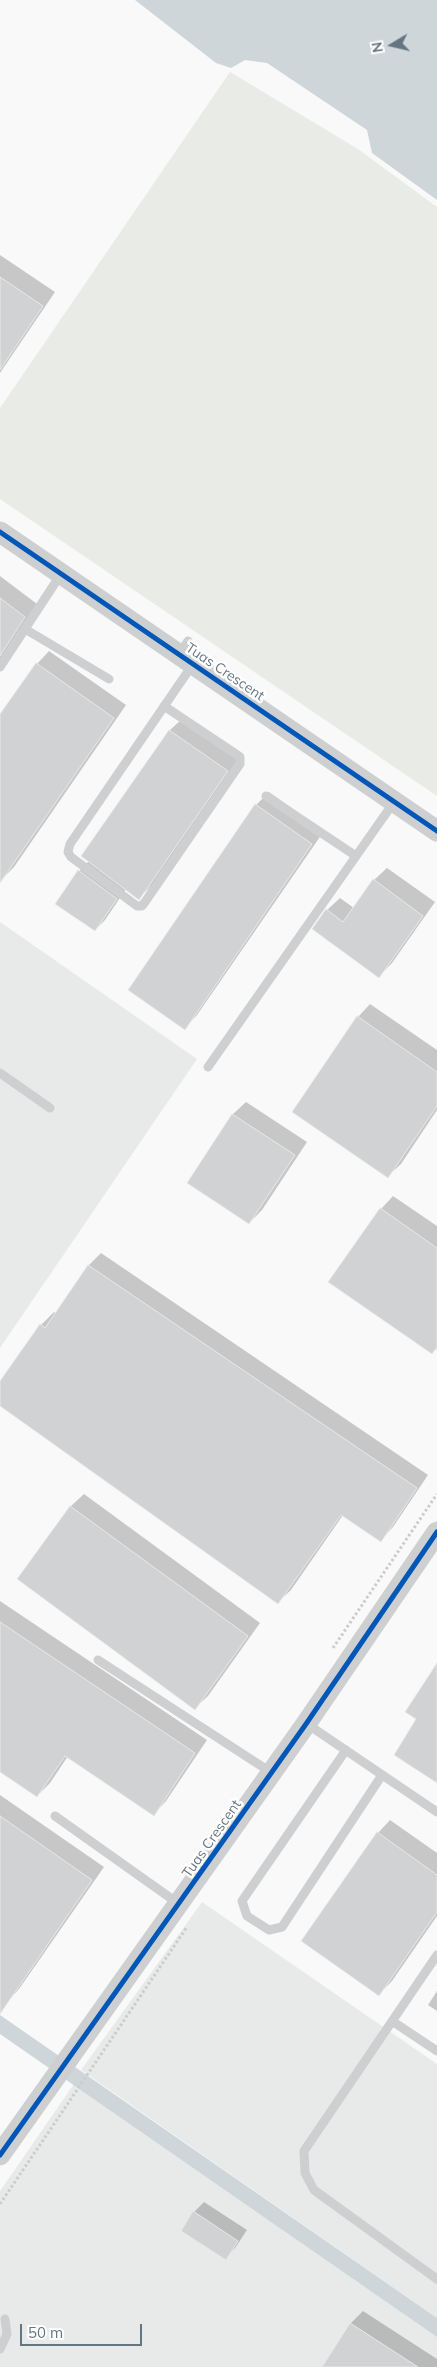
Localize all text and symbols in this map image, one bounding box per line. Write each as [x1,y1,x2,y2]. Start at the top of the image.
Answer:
north arrow [367,20,417,70]
text: N [367,41,387,54]
street label: Tuas Crescent [183,640,267,704]
street label: Tuas Crescent [179,1797,245,1881]
scale bar [22,2314,145,2346]
text: 50 m [28,2323,63,2342]

